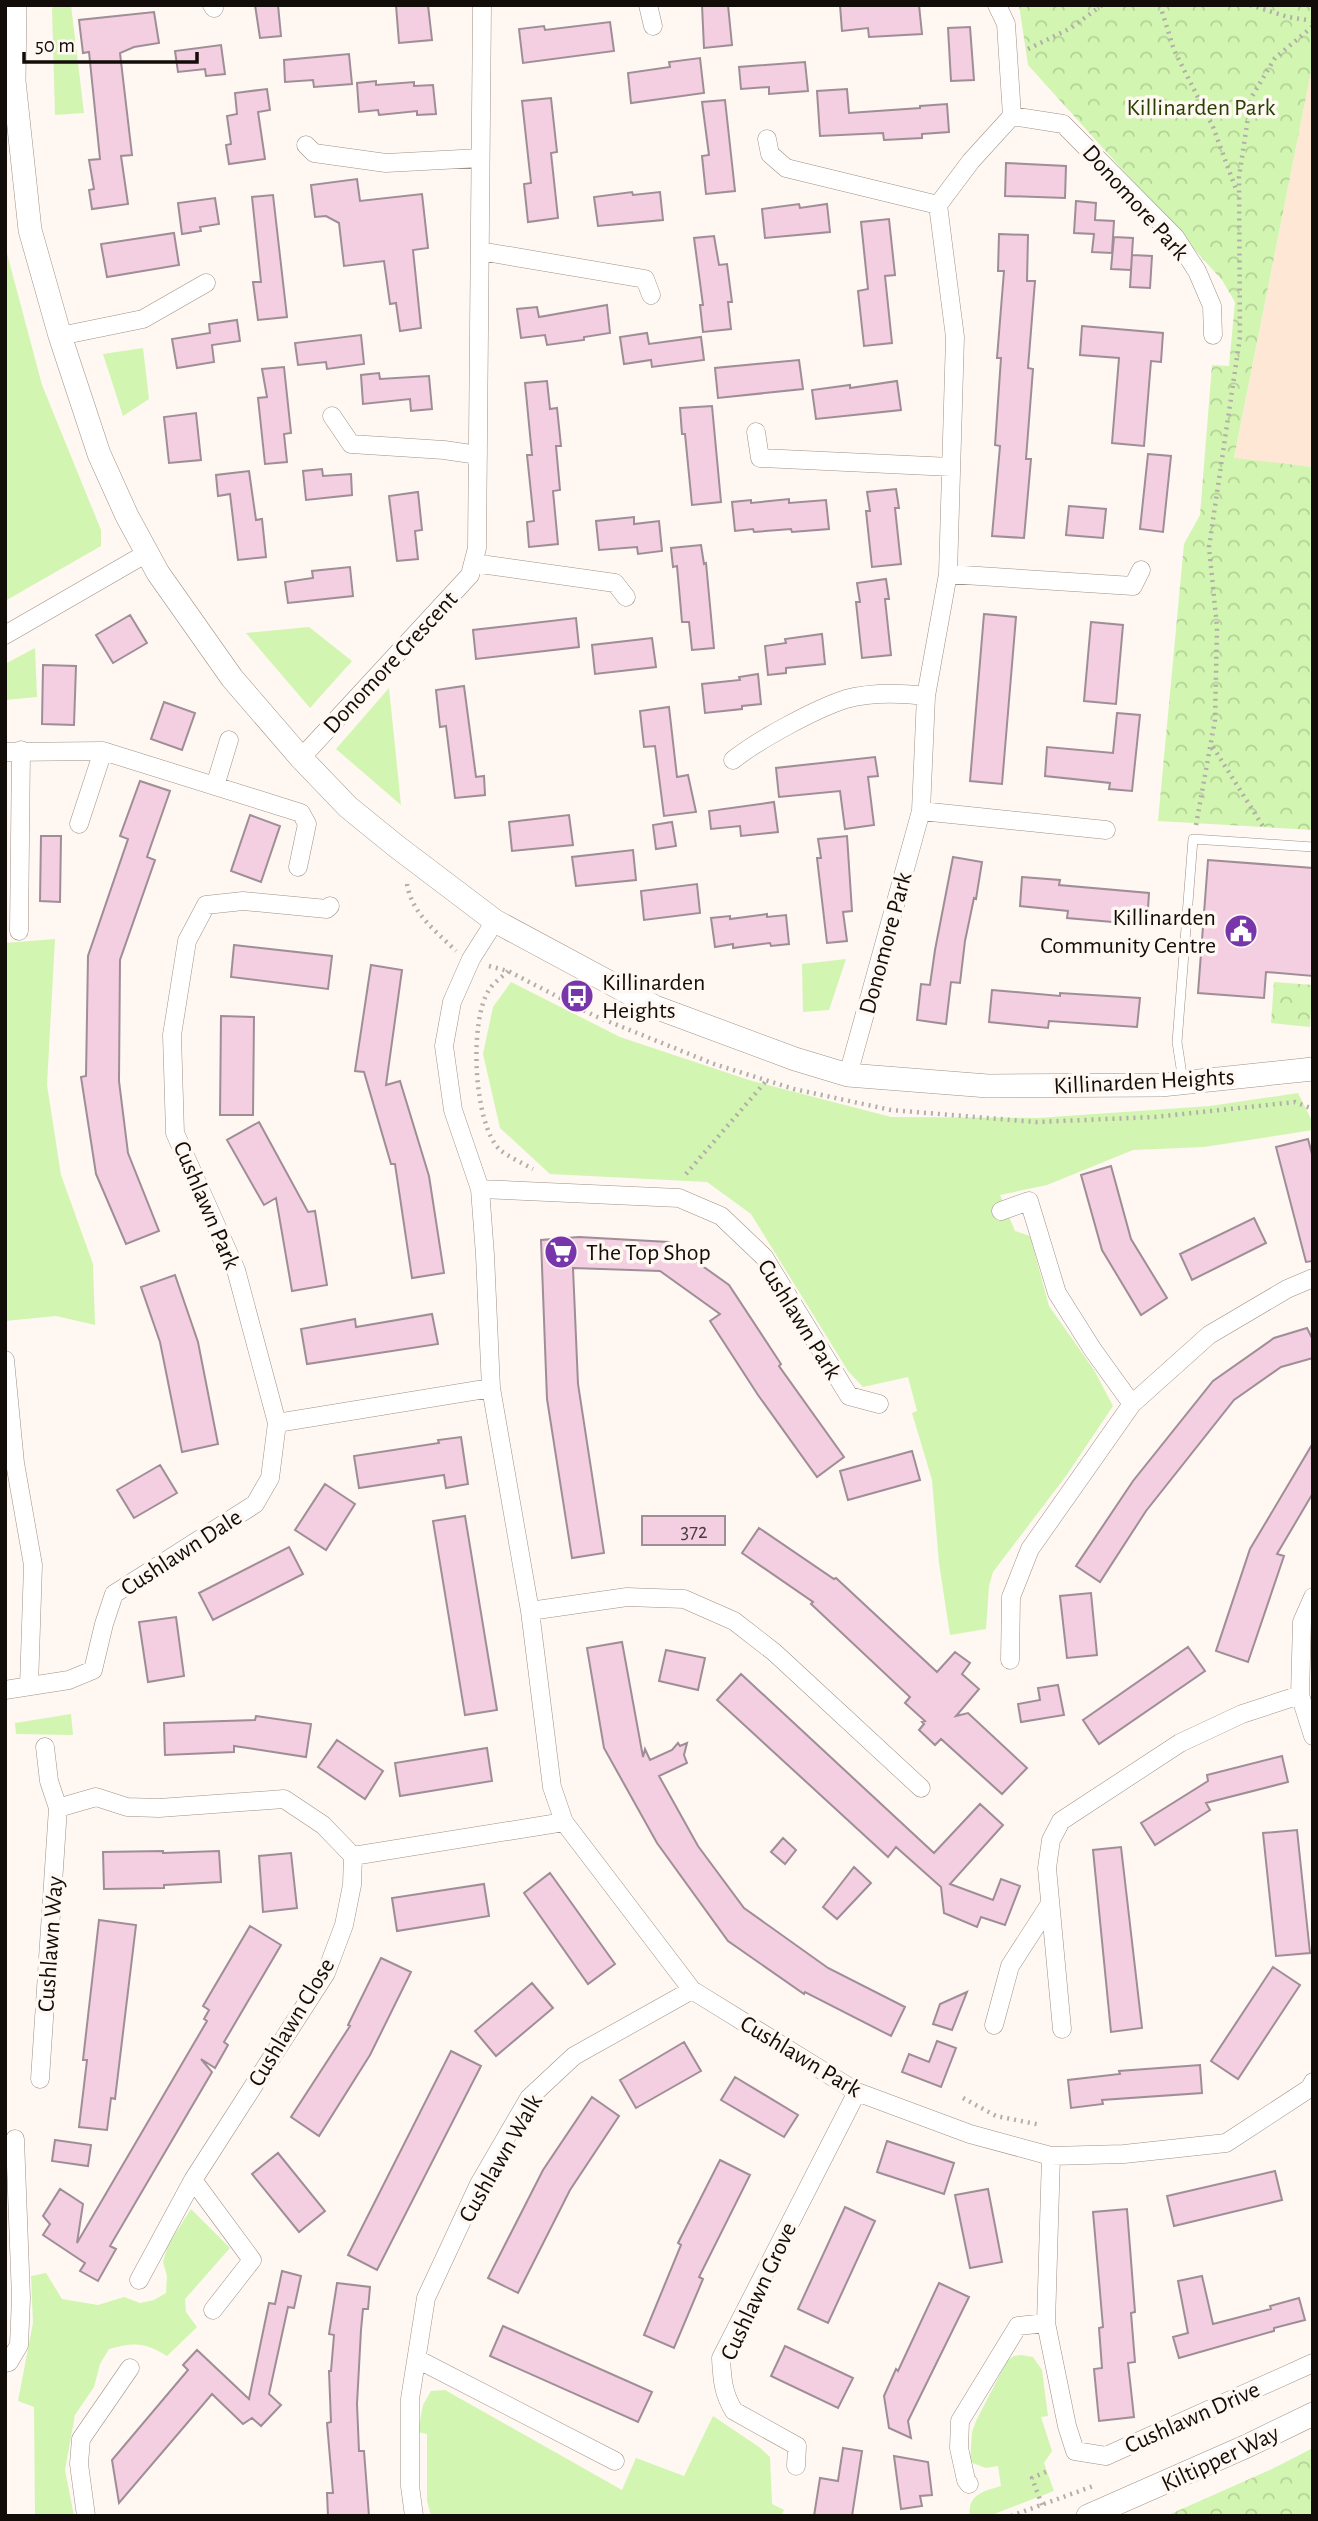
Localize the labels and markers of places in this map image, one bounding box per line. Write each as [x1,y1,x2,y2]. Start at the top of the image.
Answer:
place label: Killinarden Community Centre [1040,906,1216,958]
public building icon: Killinarden Community Centre [1222,912,1260,950]
place label: Killinarden Heights [602,971,705,1023]
bus stop icon: Killinarden Heights [558,977,596,1015]
supermarket icon: The Top Shop [542,1233,580,1271]
place label: The Top Shop [586,1241,711,1265]

